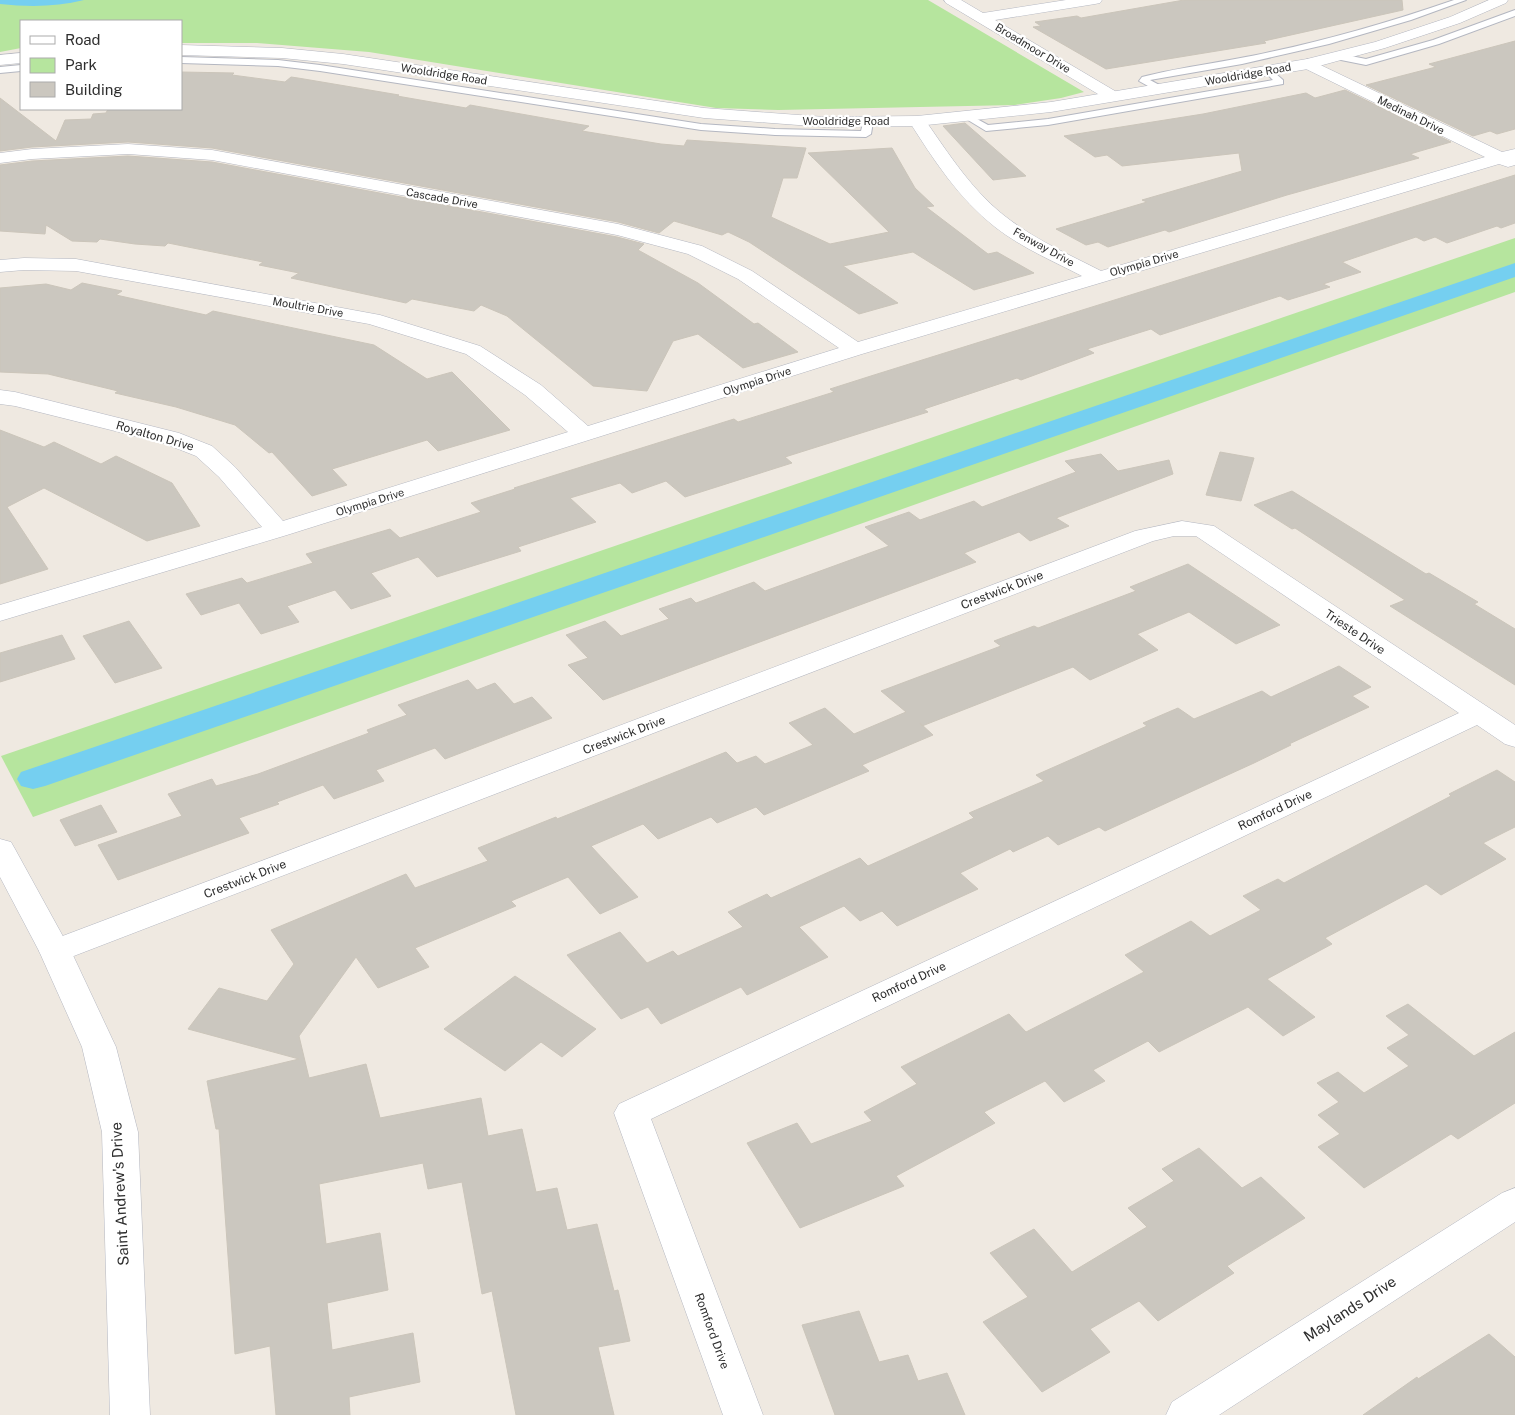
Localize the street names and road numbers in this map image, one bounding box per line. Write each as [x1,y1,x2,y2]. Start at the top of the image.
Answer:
street label: Broadmoor Drive [993,21,1073,75]
street label: Wooldridge Road [400,61,488,87]
street label: Wooldridge Road [1204,61,1292,87]
street label: Medinah Drive [1376,94,1446,136]
street label: Wooldridge Road [802,115,890,127]
street label: Cascade Drive [405,186,479,210]
street label: Fenway Drive [1011,225,1077,269]
street label: Olympia Drive [1108,247,1180,279]
street label: Moultrie Drive [272,295,344,319]
street label: Olympia Drive [721,364,793,398]
street label: Royalton Drive [114,418,196,454]
street label: Olympia Drive [334,486,406,518]
street label: Crestwick Drive [959,568,1045,612]
street label: Trieste Drive [1322,607,1388,657]
street label: Crestwick Drive [581,713,667,757]
street label: Romford Drive [1236,787,1314,833]
street label: Crestwick Drive [202,857,288,901]
street label: Romford Drive [870,959,948,1005]
street label: Saint Andrew's Drive [107,1122,132,1266]
street label: Maylands Drive [1300,1272,1399,1345]
street label: Romford Drive [692,1291,732,1371]

